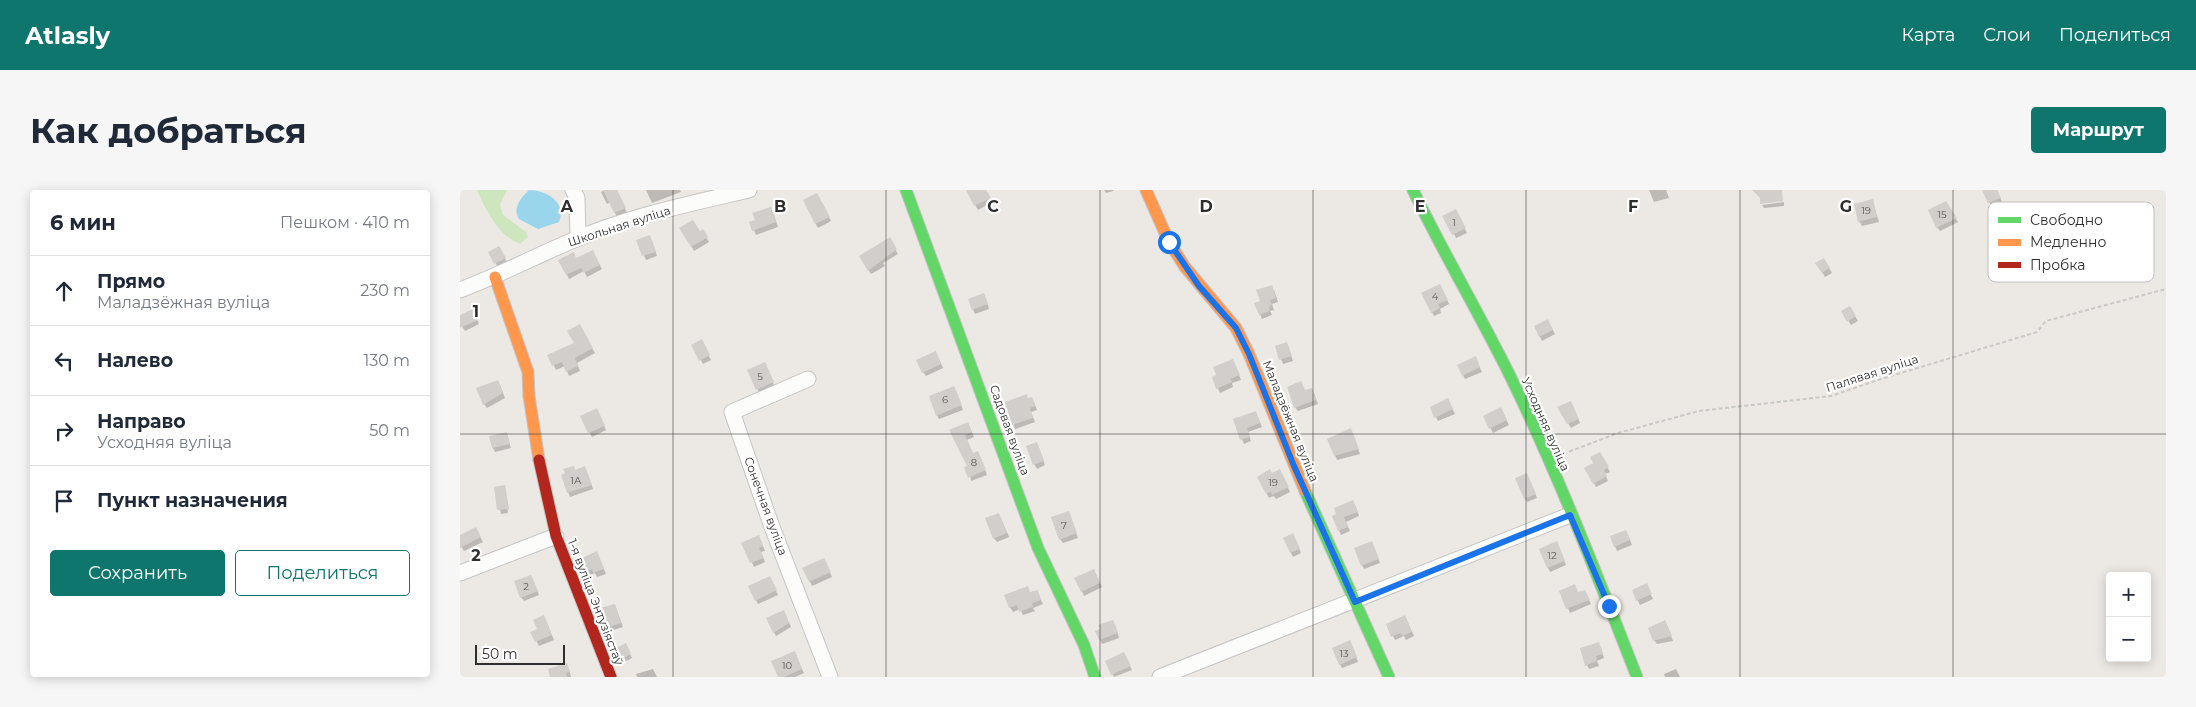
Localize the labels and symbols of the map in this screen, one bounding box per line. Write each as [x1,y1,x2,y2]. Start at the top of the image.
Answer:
text: A [560,197,574,216]
text: B [774,197,786,216]
text: C [987,197,999,216]
text: D [1199,197,1213,216]
text: E [1415,197,1425,216]
text: F [1628,197,1638,216]
text: G [1840,197,1852,216]
street label: Школьная вуліца [566,202,672,250]
legend [1988,202,2154,282]
house number: 19 [1861,204,1871,217]
house number: 15 [1937,208,1947,221]
text: Свободно [2030,211,2103,229]
house number: 1 [1452,216,1456,229]
route start [1158,231,1181,254]
text: Медленно [2030,233,2106,251]
text: Пробка [2030,256,2085,274]
house number: 4 [1432,290,1439,303]
text: 1 [473,302,479,321]
street label: Палявая вуліца [1824,351,1920,395]
street label: Маладзёжная вуліца [1260,358,1322,484]
house number: 5 [757,370,763,383]
street label: Усходняя вуліца [1519,375,1573,473]
street label: Садовая вуліца [987,383,1033,477]
house number: 6 [942,393,948,406]
street label: Сонечная вуліца [741,455,791,557]
house number: 8 [971,456,977,469]
house number: 1А [570,474,582,487]
house number: 19 [1268,476,1278,489]
house number: 7 [1061,519,1067,532]
street label: 1-я вуліца Энтузіястаў [565,537,627,667]
text: 2 [471,546,481,565]
house number: 12 [1547,549,1557,562]
house number: 2 [523,580,529,593]
route end [1598,595,1621,618]
scale bar [475,642,565,665]
house number: 13 [1339,647,1349,660]
house number: 10 [782,659,792,672]

